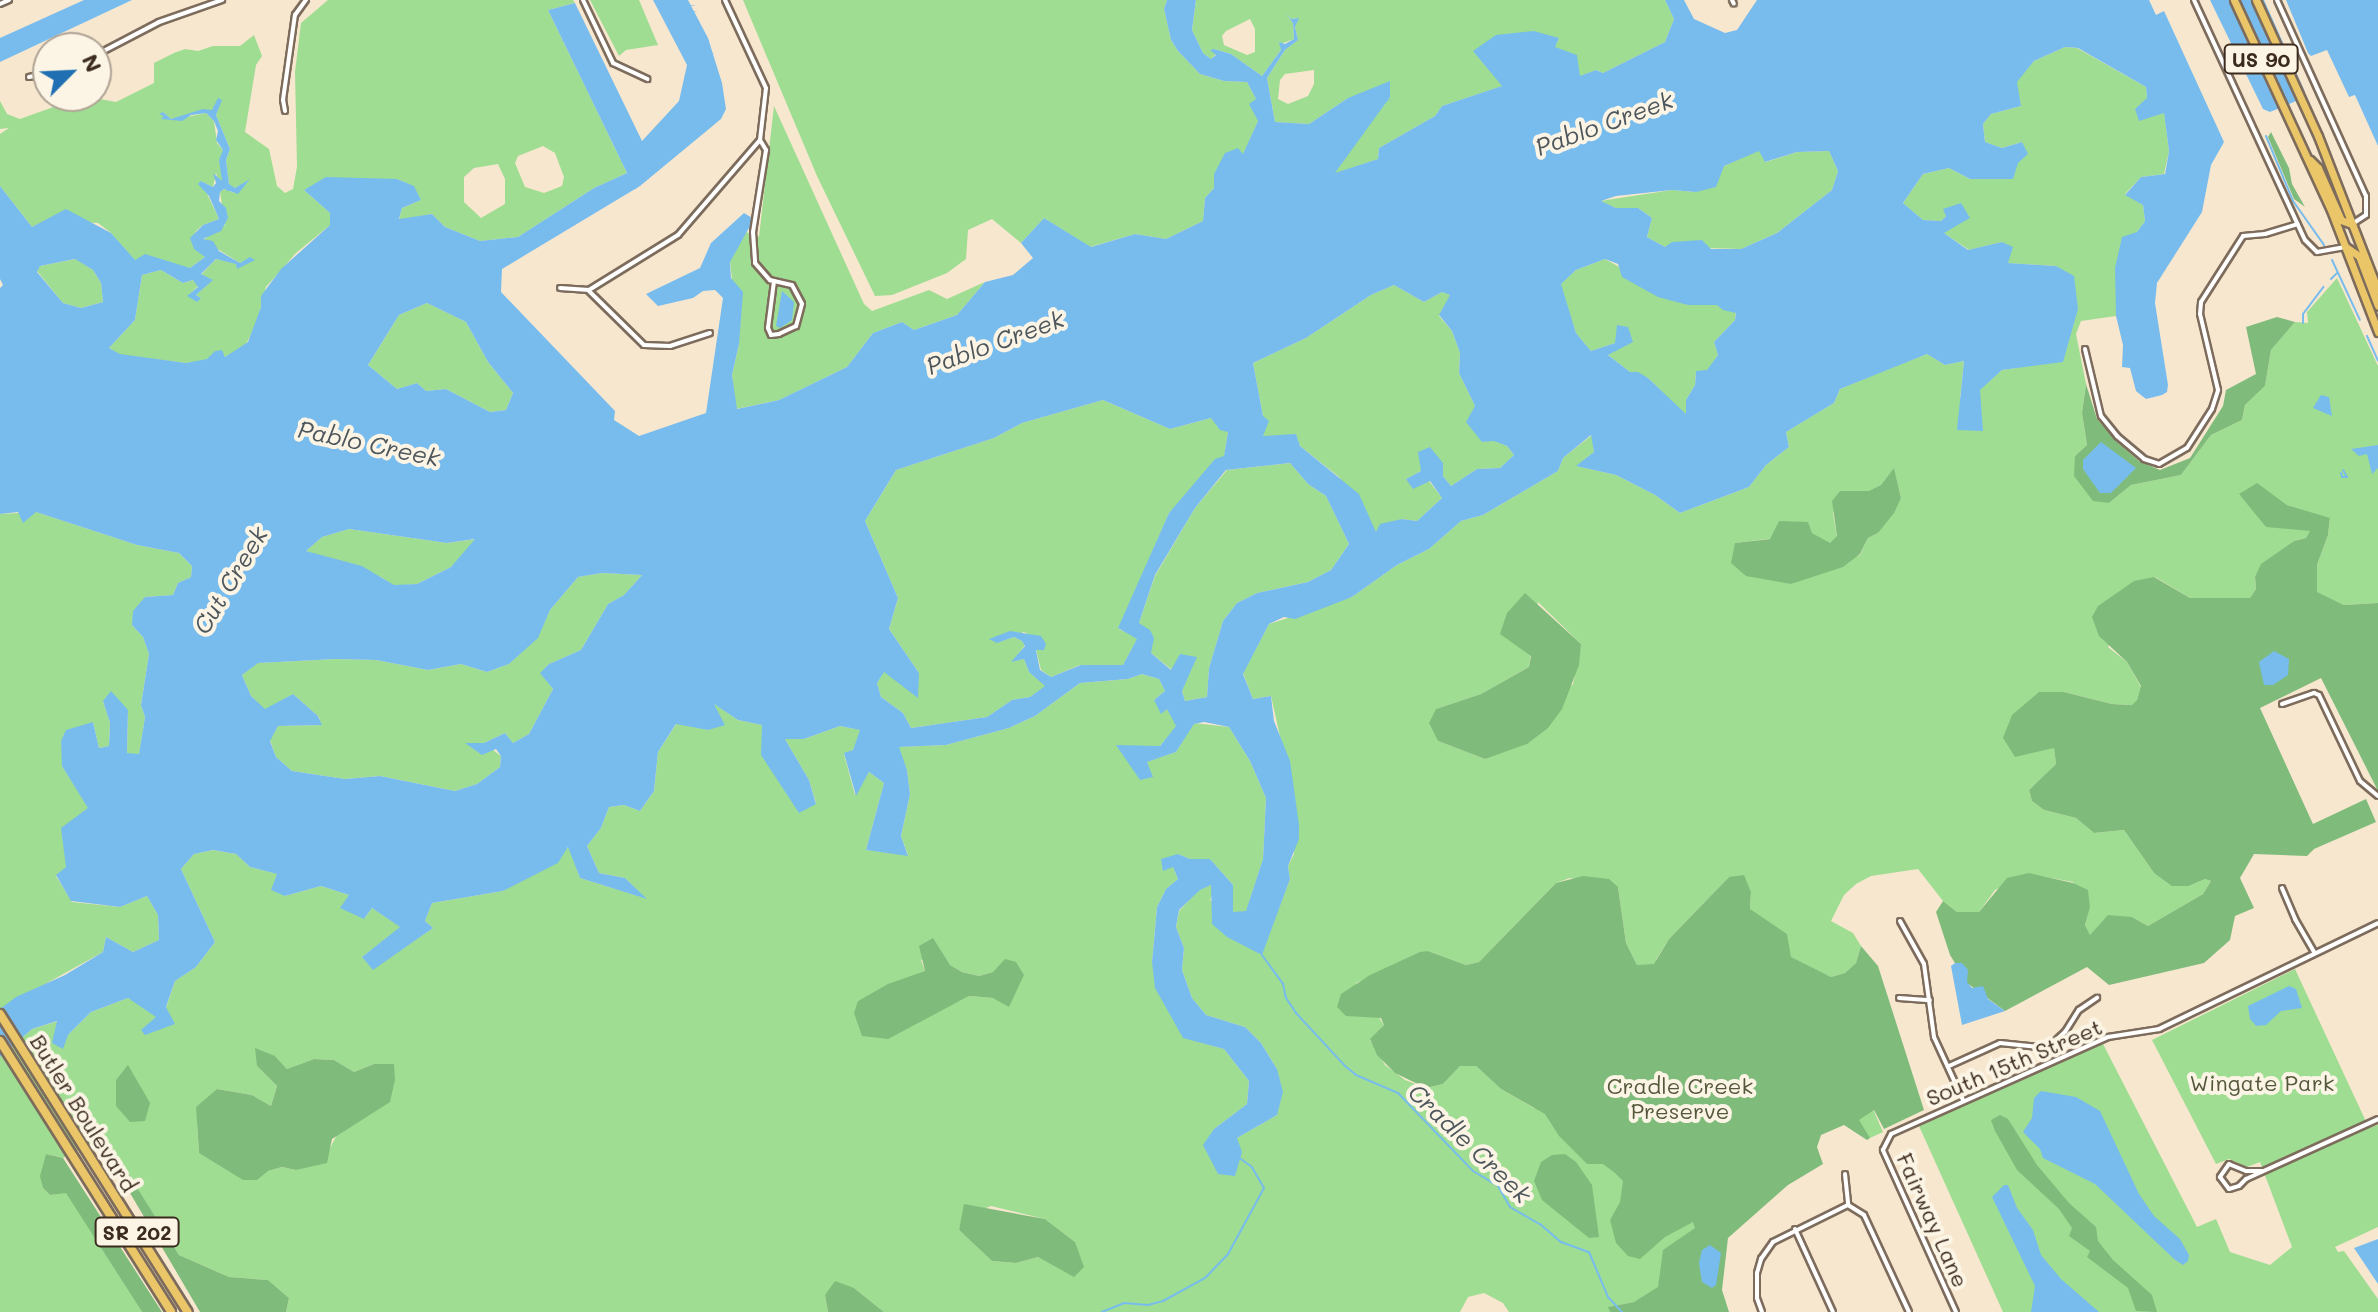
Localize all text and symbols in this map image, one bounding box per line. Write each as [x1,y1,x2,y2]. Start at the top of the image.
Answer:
north arrow [32,32,112,112]
road number: US 90 [2223,43,2299,75]
text: N [76,49,109,76]
water label: Pablo Creek [1531,85,1677,161]
water label: Pablo Creek [922,304,1068,380]
water label: Pablo Creek [295,414,443,472]
water label: Cut Creek [187,521,273,639]
street label: South 15th Street [1922,1013,2106,1111]
street label: Butler Boulevard [25,1029,143,1197]
park label: Wingate Park [2190,1070,2334,1096]
park label: Cradle Creek Preserve [1607,1072,1753,1124]
water label: Cradle Creek [1403,1077,1537,1209]
street label: Fairway Lane [1892,1149,1974,1291]
road number: SR 202 [93,1216,181,1248]

